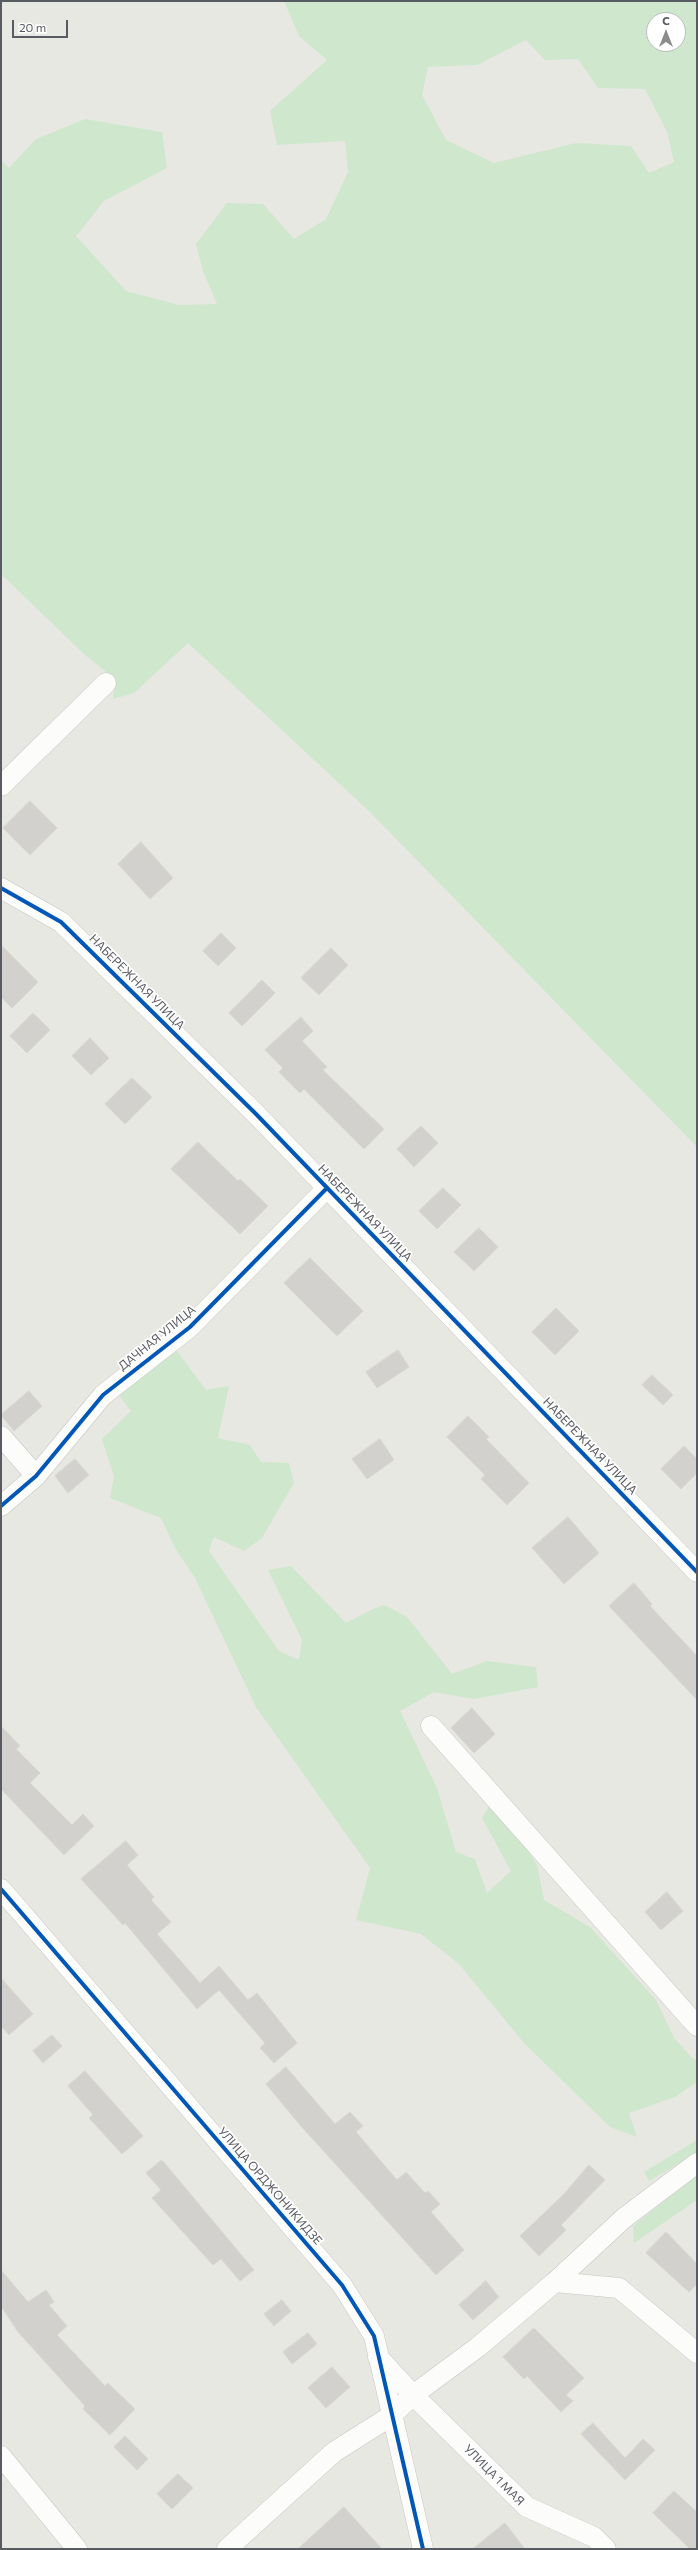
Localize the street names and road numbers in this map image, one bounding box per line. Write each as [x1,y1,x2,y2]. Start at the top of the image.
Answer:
street label: НАБЕРЕЖНАЯ УЛИЦА [86,931,188,1033]
street label: НАБЕРЕЖНАЯ УЛИЦА [315,1162,415,1264]
street label: ДАЧНАЯ УЛИЦА [115,1302,199,1374]
street label: НАБЕРЕЖНАЯ УЛИЦА [540,1395,640,1497]
street label: УЛИЦА ОРДЖОНИКИДЗЕ [215,2124,325,2248]
street label: УЛИЦА 1 МАЯ [461,2442,527,2508]

